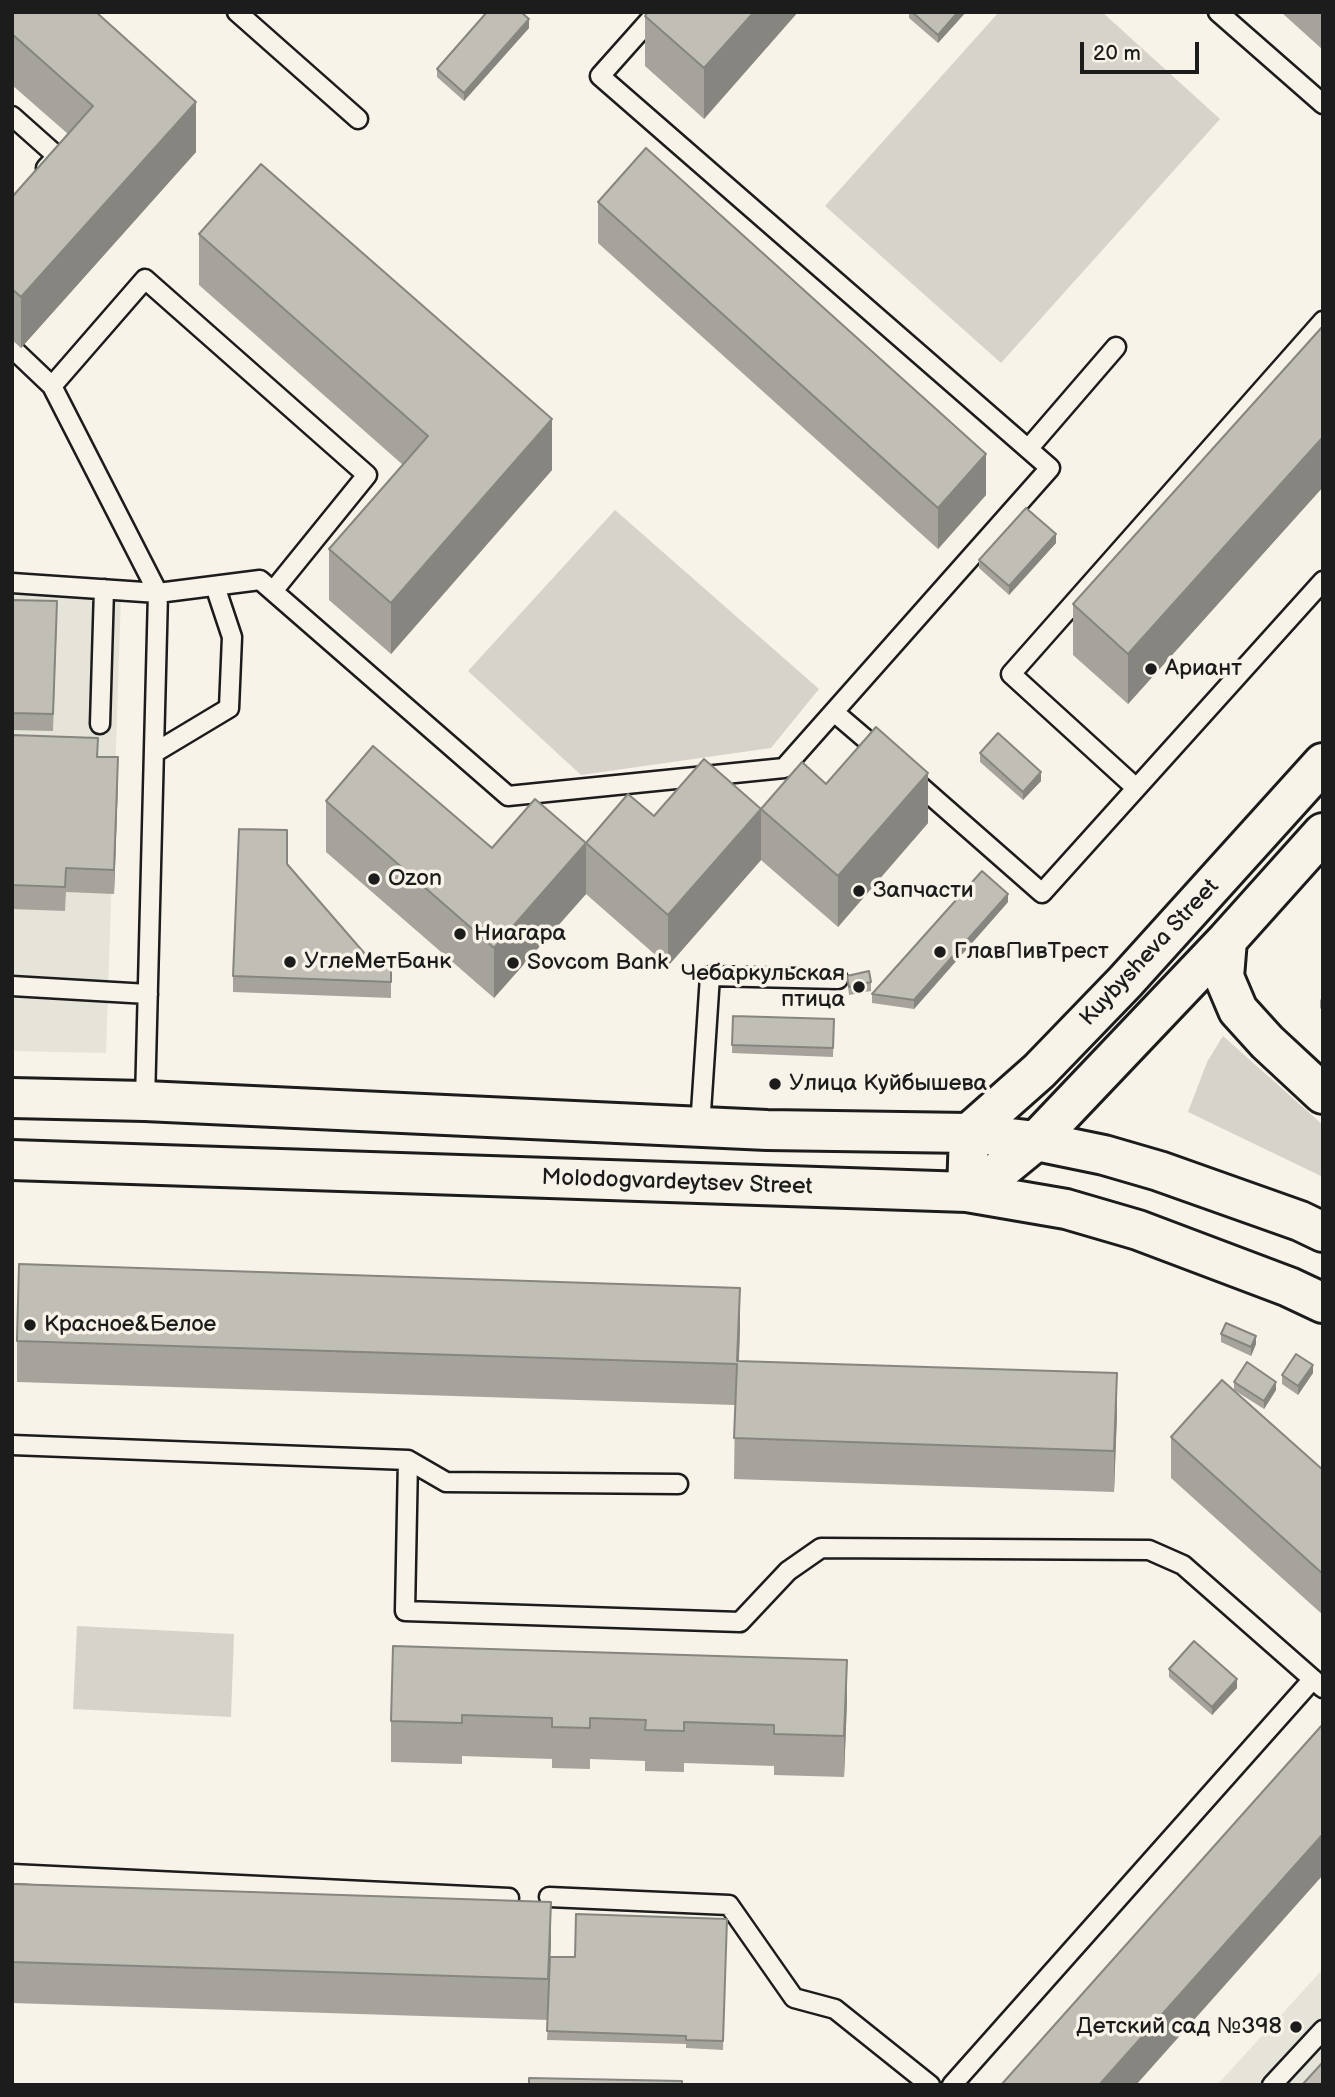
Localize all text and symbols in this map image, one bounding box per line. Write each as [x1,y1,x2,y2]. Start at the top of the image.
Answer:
scale bar [1083,28,1202,72]
text: 20 m [1093,41,1141,66]
place label: Ариант [1165,655,1242,683]
marker: Ариант [1143,661,1159,677]
place label: Ozon [388,865,442,893]
marker: Ozon [366,871,382,887]
street label: Kuybysheva Street [1075,874,1225,1032]
place label: Запчасти [873,877,974,905]
marker: Запчасти [851,883,867,899]
place label: Ниагара [474,920,566,948]
marker: Ниагара [452,926,468,942]
place label: ГлавПивТрест [954,938,1109,966]
marker: ГлавПивТрест [932,944,948,960]
place label: УглеМетБанк [304,948,451,976]
place label: Sovcom Bank [527,949,668,977]
marker: УглеМетБанк [282,954,298,970]
marker: Sovcom Bank [505,955,521,971]
place label: Чебаркульская птица [681,960,845,1014]
marker: Чебаркульская птица [851,979,867,995]
place label: Улица Куйбышева [789,1070,987,1098]
marker: Улица Куйбышева [767,1076,783,1092]
street label: Molodogvardeytsev Street [541,1164,813,1202]
place label: Красное&Белое [44,1311,216,1339]
marker: Красное&Белое [22,1317,38,1333]
place label: Детский сад №398 [1076,2013,1282,2041]
marker: Детский сад №398 [1288,2019,1304,2035]

